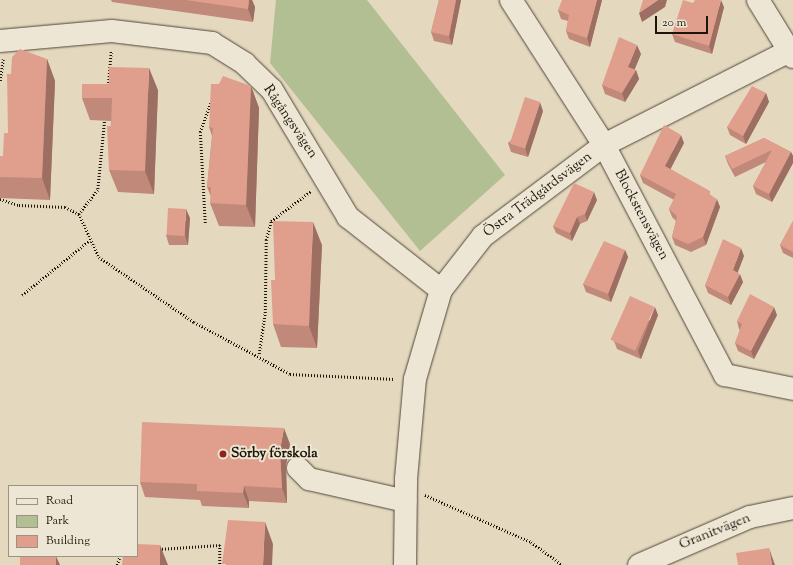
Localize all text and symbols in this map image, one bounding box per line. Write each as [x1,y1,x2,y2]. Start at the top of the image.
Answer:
scale bar [657,8,710,34]
text: 20 m [662,14,686,32]
street label: Rågångsvägen [259,82,321,162]
street label: Östra Trädgårdsvägen [480,149,596,241]
street label: Blockstensvägen [610,167,672,263]
place label: Sörby förskola [231,446,318,462]
marker: Sörby förskola [218,449,228,459]
legend [8,485,138,557]
text: Road [46,492,73,510]
street label: Granitvägen [677,510,753,554]
text: Park [46,512,69,530]
text: Building [46,532,90,550]

